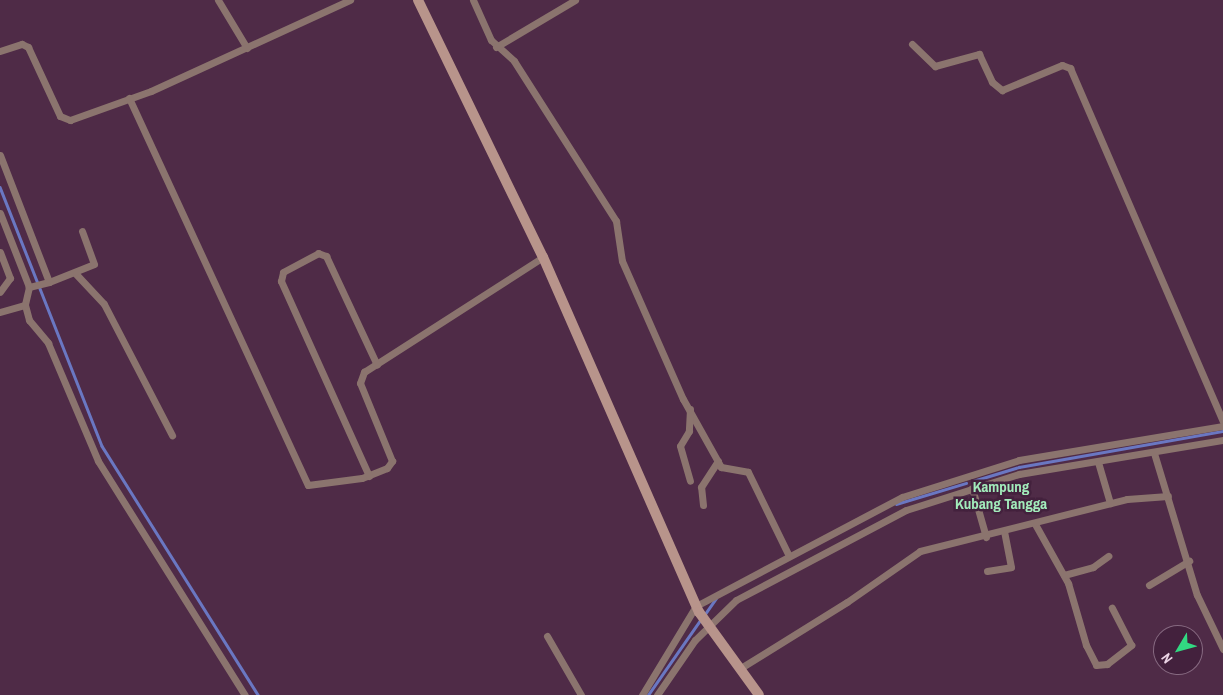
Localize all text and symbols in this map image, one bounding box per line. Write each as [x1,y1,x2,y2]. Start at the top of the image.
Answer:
district label: Kampung Kubang Tangga [955,477,1047,512]
north arrow [1153,625,1203,675]
text: N [1157,650,1177,667]

